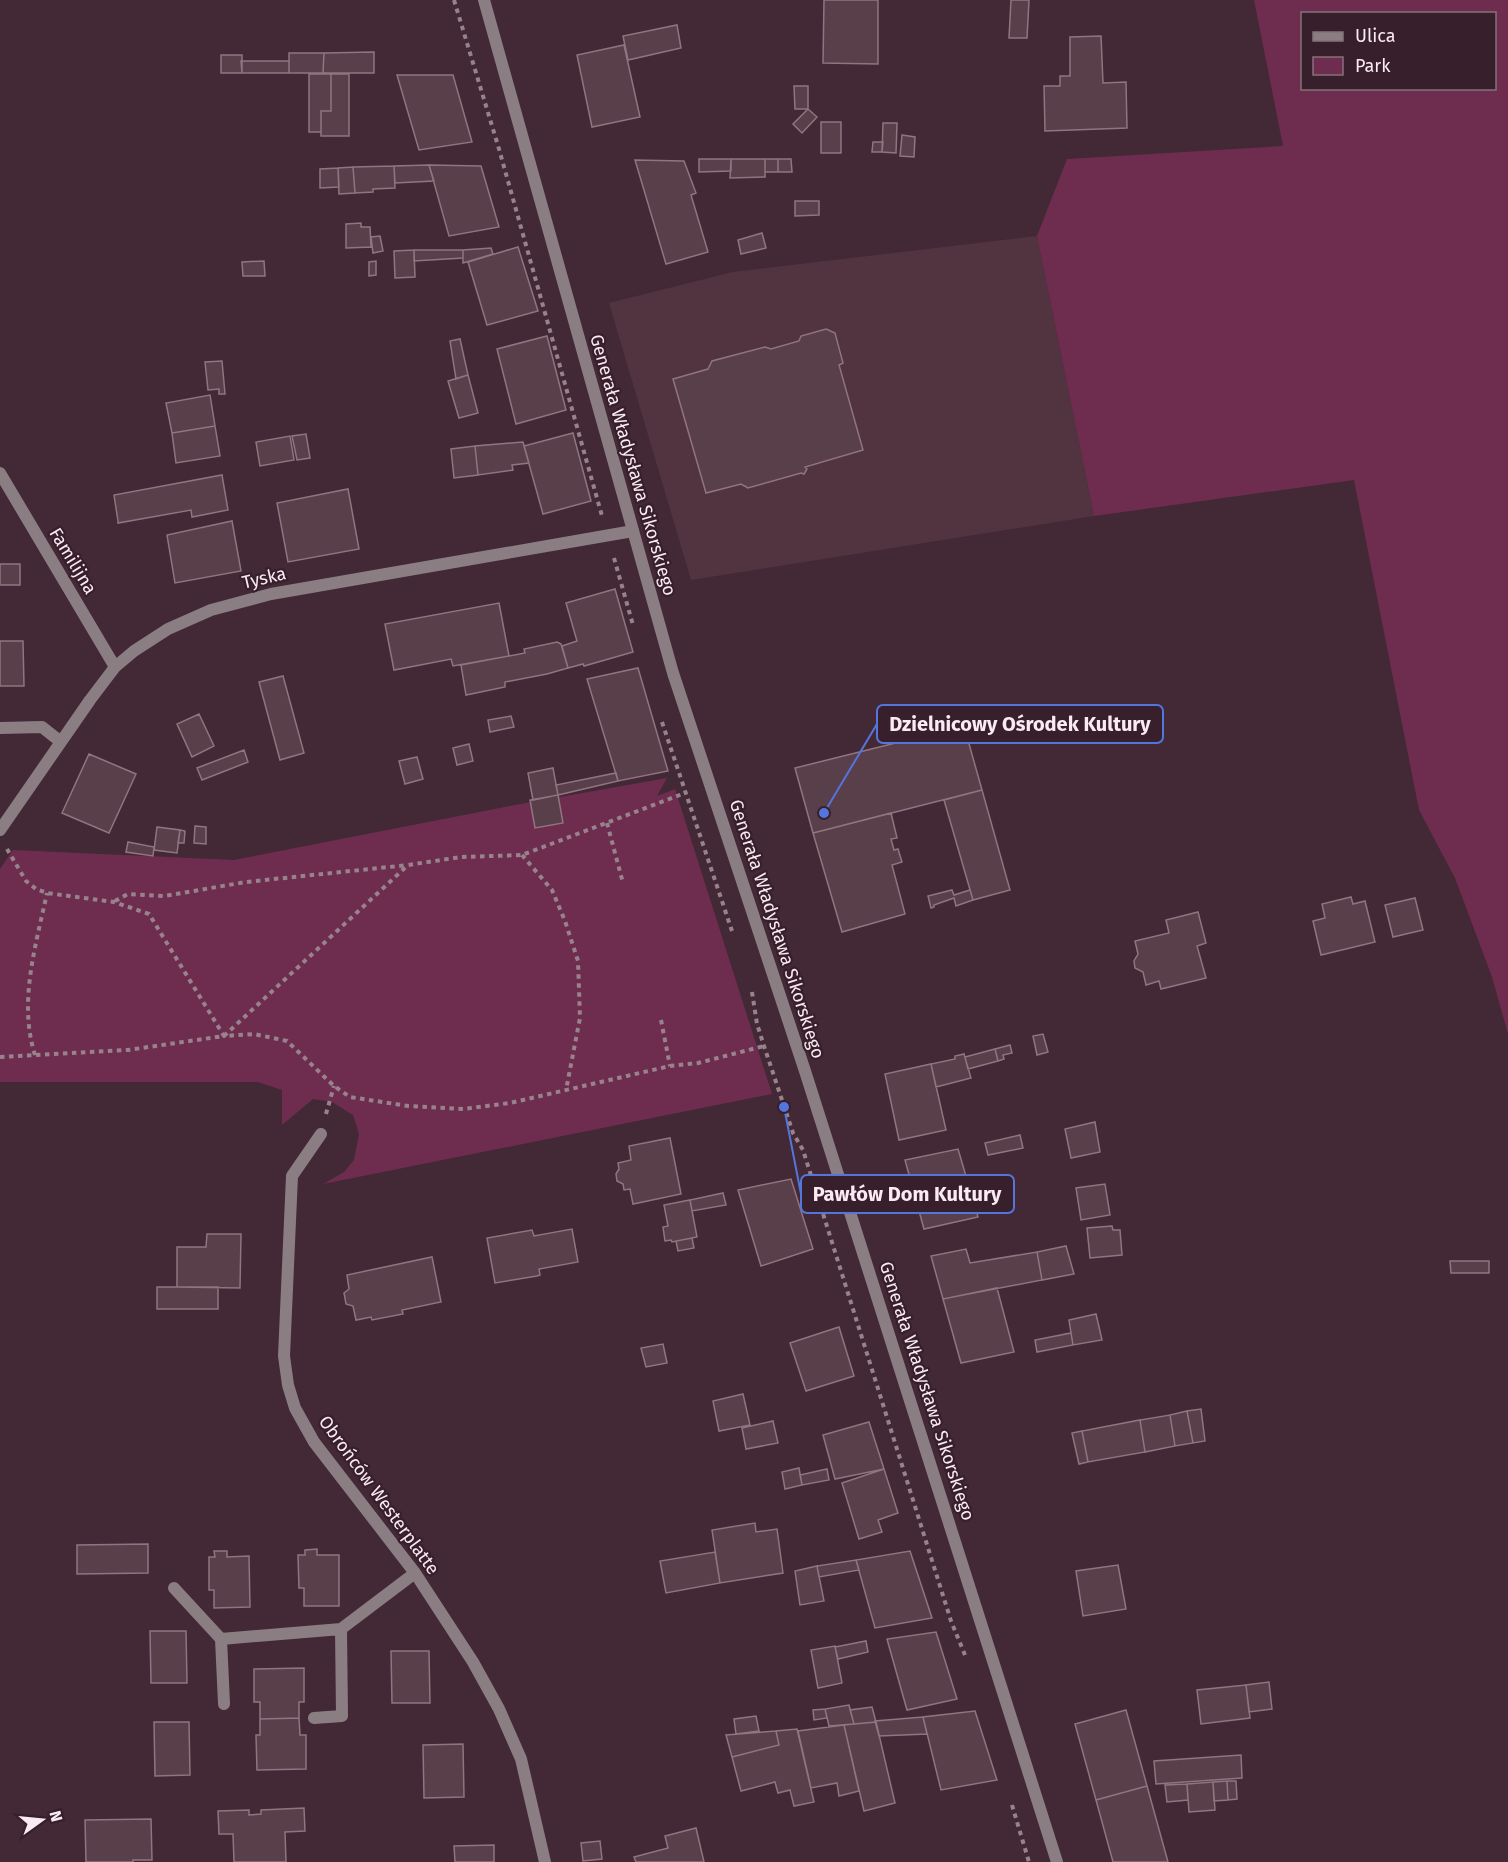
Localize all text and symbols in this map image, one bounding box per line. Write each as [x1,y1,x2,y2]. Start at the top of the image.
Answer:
legend [1301,12,1496,90]
text: Ulica [1355,25,1395,47]
text: Park [1355,55,1391,77]
street label: Generała Władysława Sikorskiego [585,332,681,598]
street label: Familijna [45,524,101,598]
street label: Tyska [240,562,288,594]
callout: Dzielnicowy Ośrodek Kultury [877,705,1163,743]
text: Dzielnicowy Ośrodek Kultury [889,712,1151,736]
street label: Generała Władysława Sikorskiego [725,797,829,1061]
callout: Pawłów Dom Kultury [801,1175,1014,1213]
text: Pawłów Dom Kultury [813,1182,1002,1206]
street label: Generała Władysława Sikorskiego [875,1259,979,1523]
street label: Obrońców Westerplatte [314,1411,444,1579]
north arrow [12,1790,72,1850]
text: N [45,1809,67,1824]

